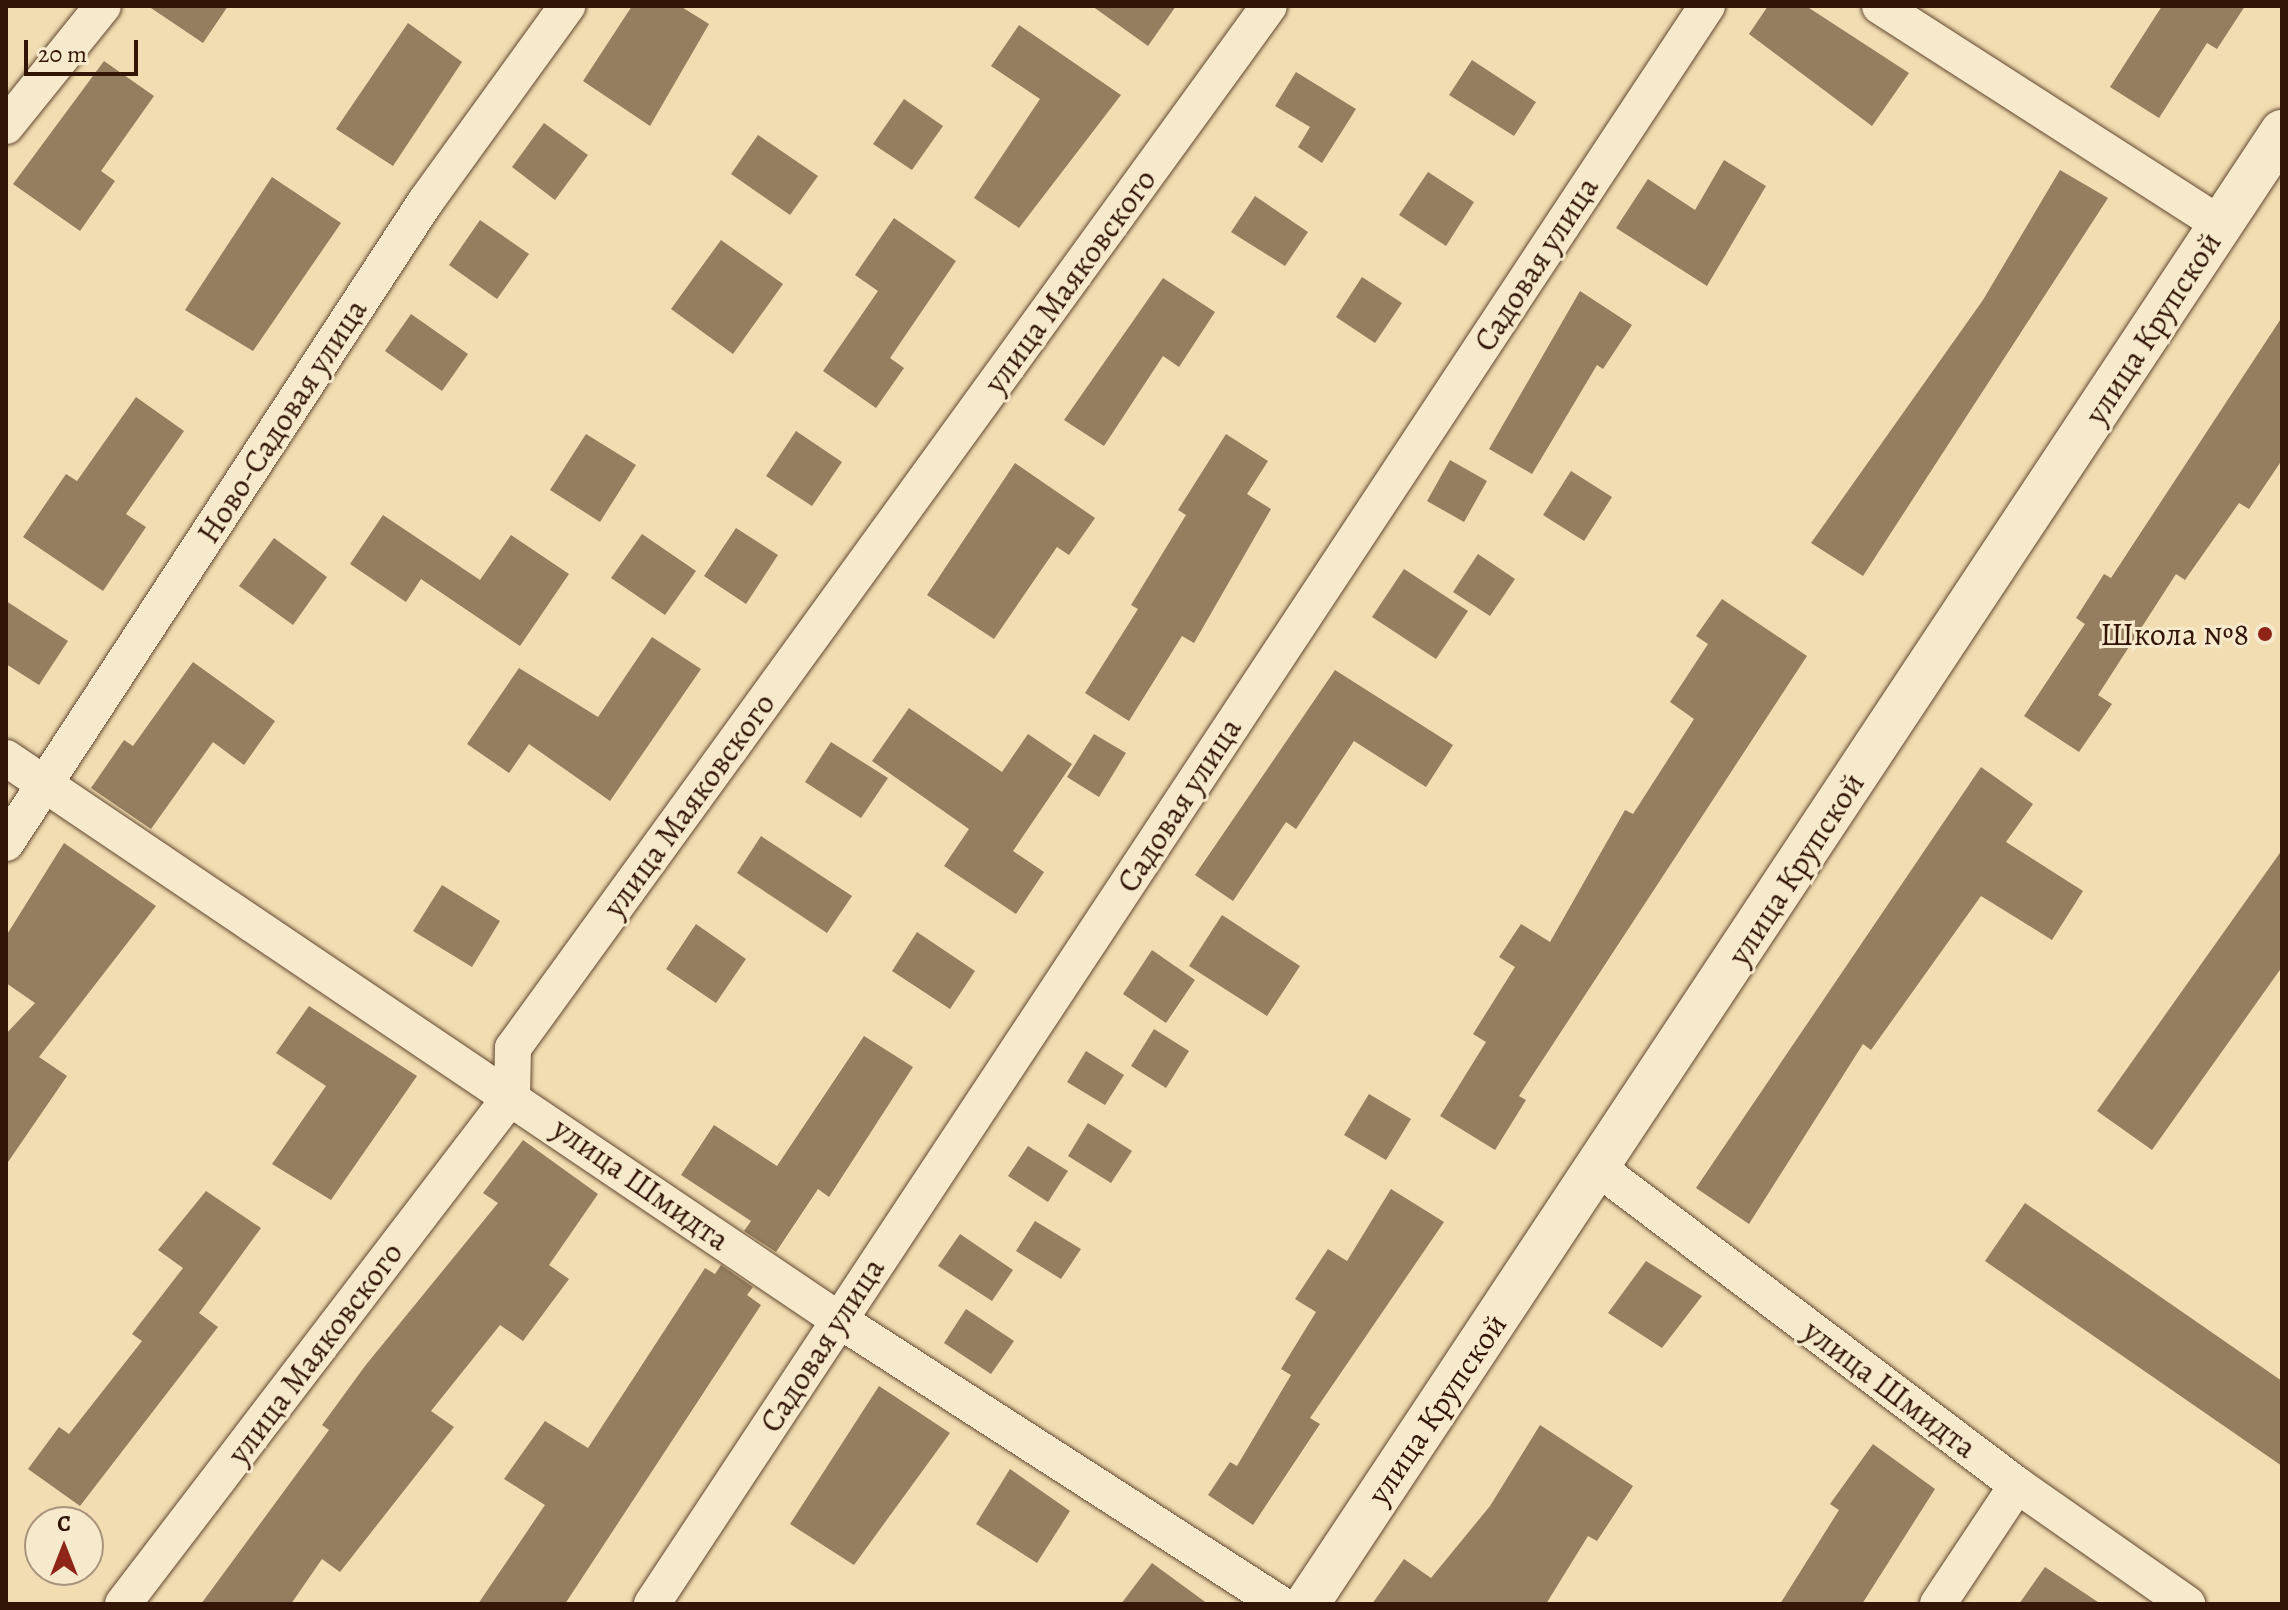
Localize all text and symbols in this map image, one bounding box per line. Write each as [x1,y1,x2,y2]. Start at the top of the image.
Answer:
scale bar [28,24,142,74]
text: 20 m [38,38,87,70]
street label: улица Маяковского [976,161,1164,401]
street label: Садовая улица [1465,170,1607,358]
street label: улица Крупской [2077,225,2229,431]
street label: Ново-Садовая улица [189,292,375,550]
place label: Школа №8 [2100,615,2249,653]
marker: Школа №8 [2256,625,2274,643]
street label: улица Маяковского [595,685,783,925]
street label: Садовая улица [1108,711,1250,899]
street label: улица Крупской [1720,766,1872,972]
street label: улица Шмидта [545,1109,737,1259]
street label: улица Маяковского [219,1234,411,1472]
street label: Садовая улица [751,1251,893,1439]
street label: улица Крупской [1359,1306,1515,1512]
street label: улица Шмидта [1796,1311,1984,1467]
north arrow [24,1506,104,1586]
text: С [57,1509,71,1539]

